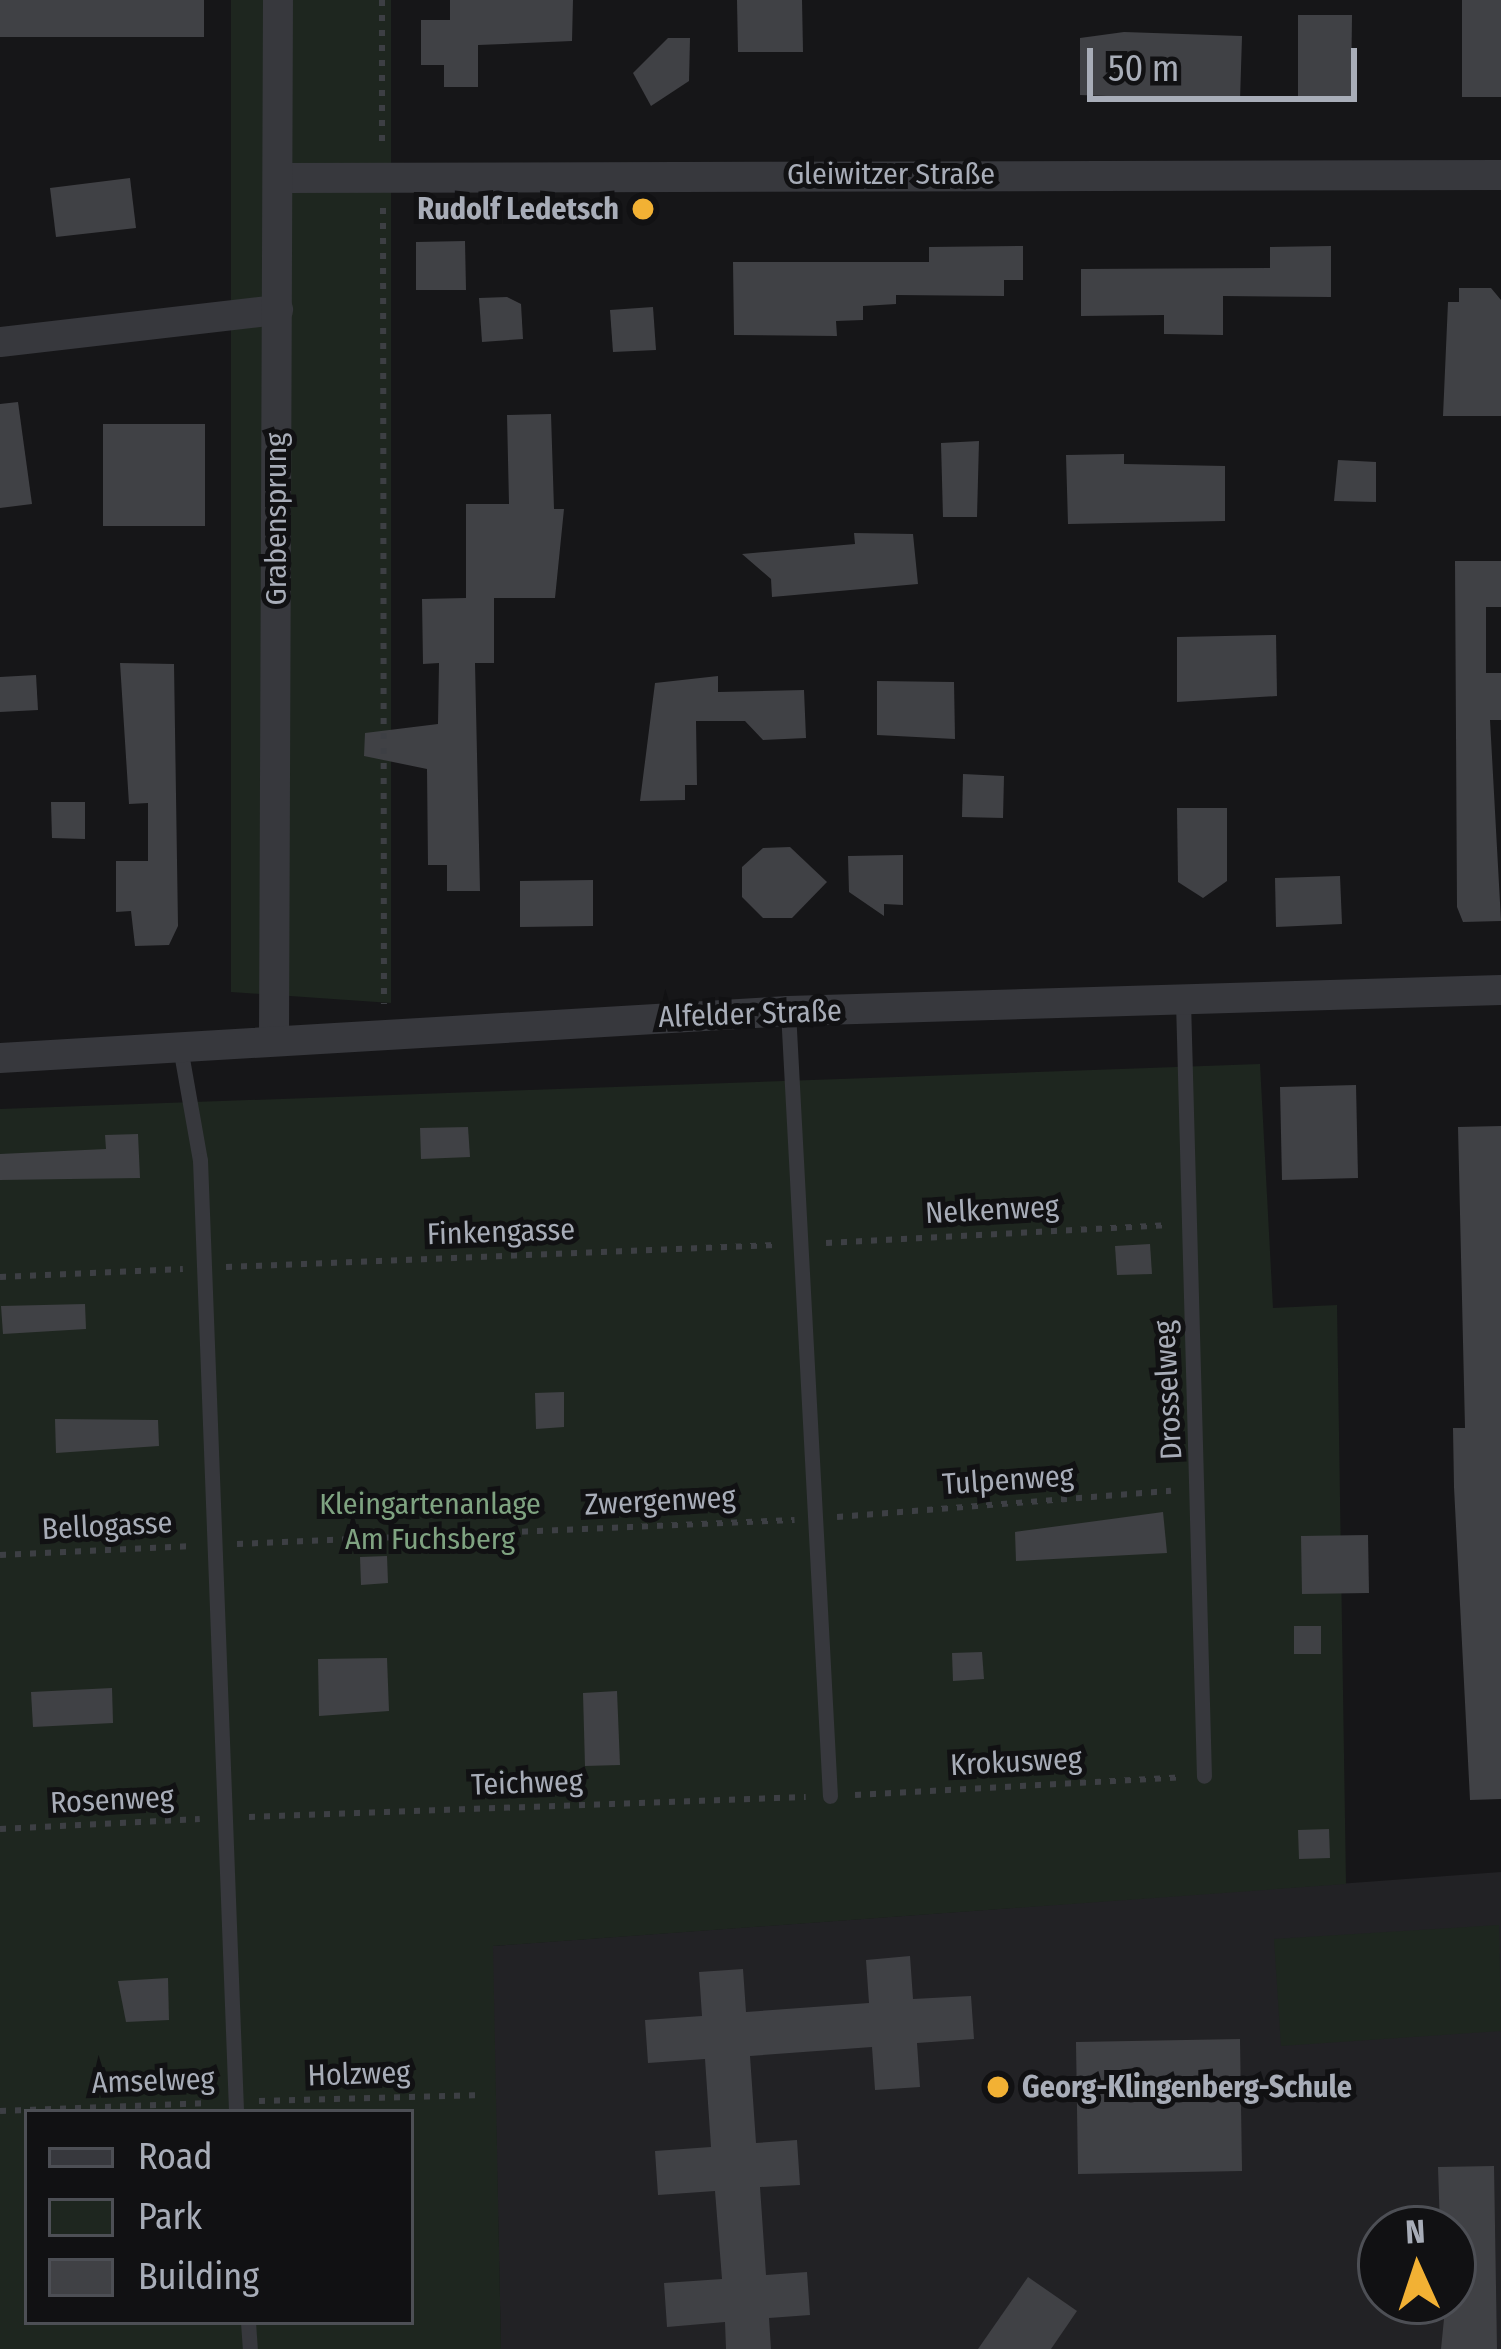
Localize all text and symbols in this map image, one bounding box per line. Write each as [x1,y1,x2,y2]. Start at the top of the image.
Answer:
scale bar [1093,24,1363,98]
text: 50 m [1108,47,1179,91]
street label: Gleiwitzer Straße [787,156,995,192]
place label: Rudolf Ledetsch [417,191,619,227]
marker: Rudolf Ledetsch [630,196,656,222]
street label: Grabensprung [258,433,294,605]
street label: Alfelder Straße [658,993,842,1035]
street label: Nelkenweg [924,1189,1060,1231]
street label: Finkengasse [426,1211,576,1253]
street label: Drosselweg [1146,1319,1190,1461]
street label: Tulpenweg [941,1457,1075,1503]
street label: Zwergenweg [584,1479,736,1523]
park label: Kleingartenanlage Am Fuchsberg [319,1486,541,1556]
street label: Bellogasse [41,1505,173,1547]
street label: Krokusweg [949,1741,1083,1783]
street label: Teichweg [470,1763,584,1803]
street label: Rosenweg [49,1779,175,1821]
street label: Holzweg [307,2054,411,2094]
street label: Amselweg [91,2061,215,2101]
place label: Georg-Klingenberg-Schule [1022,2069,1352,2105]
marker: Georg-Klingenberg-Schule [985,2074,1011,2100]
legend [24,2109,414,2325]
text: Road [138,2135,213,2179]
text: Park [138,2195,202,2239]
north arrow [1357,2205,1477,2325]
text: N [1404,2212,1426,2253]
text: Building [138,2255,259,2299]

